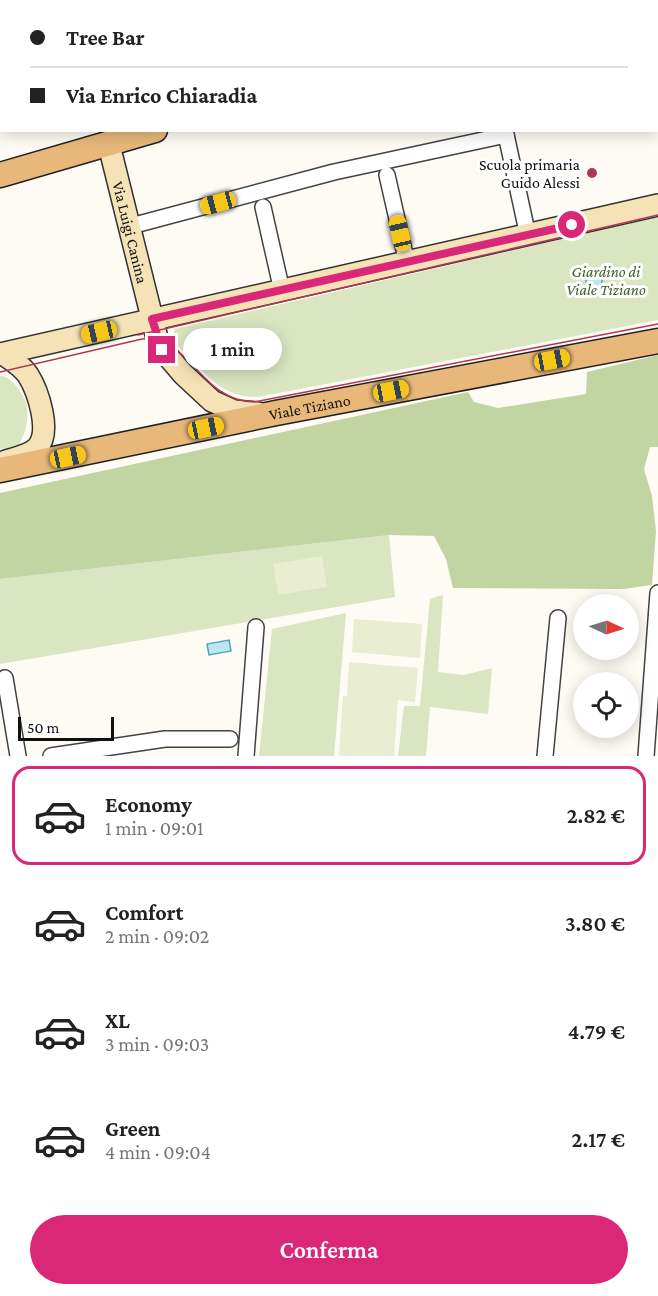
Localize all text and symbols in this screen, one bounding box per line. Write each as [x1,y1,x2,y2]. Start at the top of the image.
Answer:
text: Tree Bar [66,25,145,50]
text: Via Enrico Chiaradia [66,83,257,108]
place label: Scuola primaria Guido Alessi [479,156,581,191]
marker: Scuola primaria Guido Alessi [585,166,599,180]
street label: Via Luigi Canina [109,180,151,286]
car [198,190,238,216]
route start [558,211,585,238]
car [387,213,413,253]
park label: Giardino di Viale Tiziano [566,263,646,298]
car [79,319,119,345]
callout: 1 min [183,329,282,371]
route end [148,336,175,363]
text: 1 min [210,338,255,360]
car [533,348,571,372]
car [372,379,410,403]
street label: Viale Tiziano [267,391,352,423]
car [187,415,225,441]
car [49,444,87,470]
north arrow [573,594,639,660]
map controls [573,594,639,738]
button: locate [573,672,639,738]
scale bar [18,714,114,742]
text: 50 m [27,719,59,736]
icon: car [33,789,87,843]
text: Economy [105,792,192,817]
text: 2.82 € [567,803,625,828]
text: 1 min · 09:01 [105,817,204,839]
icon: car [33,897,87,951]
text: Comfort [105,900,183,925]
text: 3.80 € [565,911,625,936]
text: 2 min · 09:02 [105,925,209,947]
icon: car [33,1005,87,1059]
text: XL [105,1008,130,1033]
text: 4.79 € [568,1019,625,1044]
text: 3 min · 09:03 [105,1033,209,1055]
icon: car [33,1113,87,1167]
text: Green [105,1116,161,1141]
text: 2.17 € [572,1127,625,1152]
text: 4 min · 09:04 [105,1141,211,1163]
button: Conferma [30,1215,628,1284]

